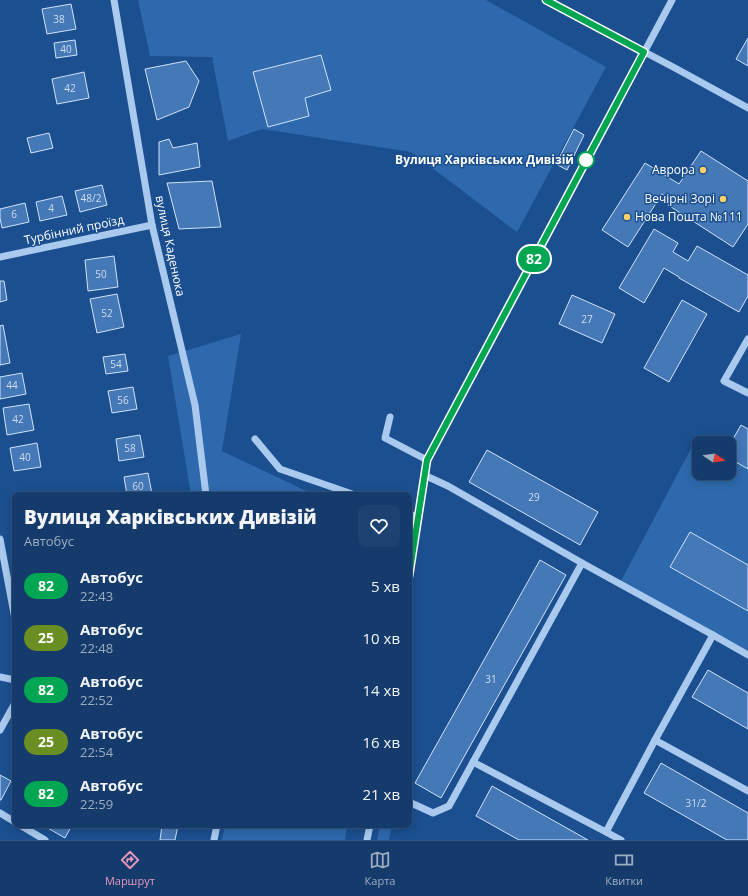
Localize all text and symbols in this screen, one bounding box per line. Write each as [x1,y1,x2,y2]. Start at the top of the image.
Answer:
house number: 38 [53,12,65,26]
house number: 40 [60,42,72,56]
house number: 42 [64,81,76,95]
place label: Вулиця Харківських Дивізій [395,151,574,168]
marker: Вулиця Харківських Дивізій [577,151,595,169]
place label: Аврора [652,161,695,178]
marker: Аврора [698,165,708,175]
place label: Вечірні Зорі [645,190,715,207]
house number: 48/2 [81,191,102,205]
street label: вулиця Каденюка [151,194,189,298]
marker: Вечірні Зорі [718,194,728,204]
house number: 4 [48,201,54,215]
house number: 6 [11,207,17,221]
place label: Нова Пошта №111 [635,208,743,225]
street label: Турбінний проїзд [23,211,125,248]
marker: Нова Пошта №111 [622,212,632,222]
line badge: 82 [516,246,552,272]
text: 82 [526,249,542,268]
house number: 50 [95,267,107,281]
house number: 52 [101,306,113,320]
house number: 27 [581,312,593,326]
house number: 54 [110,357,122,371]
house number: 44 [6,378,18,392]
house number: 56 [117,393,129,407]
house number: 42 [12,412,24,426]
north arrow [692,436,736,480]
map controls [692,436,736,480]
house number: 58 [124,441,136,455]
house number: 40 [19,450,31,464]
house number: 60 [132,479,144,493]
house number: 29 [528,490,540,504]
text: Вулиця Харківських Дивізій [24,504,317,530]
button: heart [358,505,400,547]
text: Автобус [24,532,74,550]
text: Автобус [80,567,143,587]
text: 82 [38,576,54,595]
text: 5 хв [371,576,400,596]
text: 22:43 [80,587,113,605]
text: Автобус [80,619,143,639]
text: 25 [38,628,54,647]
text: 10 хв [362,628,400,648]
text: 22:48 [80,639,113,657]
text: Автобус [80,671,143,691]
house number: 31 [485,672,497,686]
text: 82 [38,680,54,699]
text: 14 хв [362,680,400,700]
text: 22:52 [80,691,113,709]
text: Автобус [80,723,143,743]
text: 25 [38,732,54,751]
text: 16 хв [362,732,400,752]
text: 22:54 [80,743,113,761]
text: Автобус [80,775,143,795]
text: 82 [38,784,54,803]
text: 21 хв [362,784,400,804]
text: 22:59 [80,795,113,813]
house number: 31/2 [686,796,707,810]
tab: Маршрут [105,849,155,888]
tab: Карта [365,849,395,888]
tab: Квитки [605,849,643,888]

